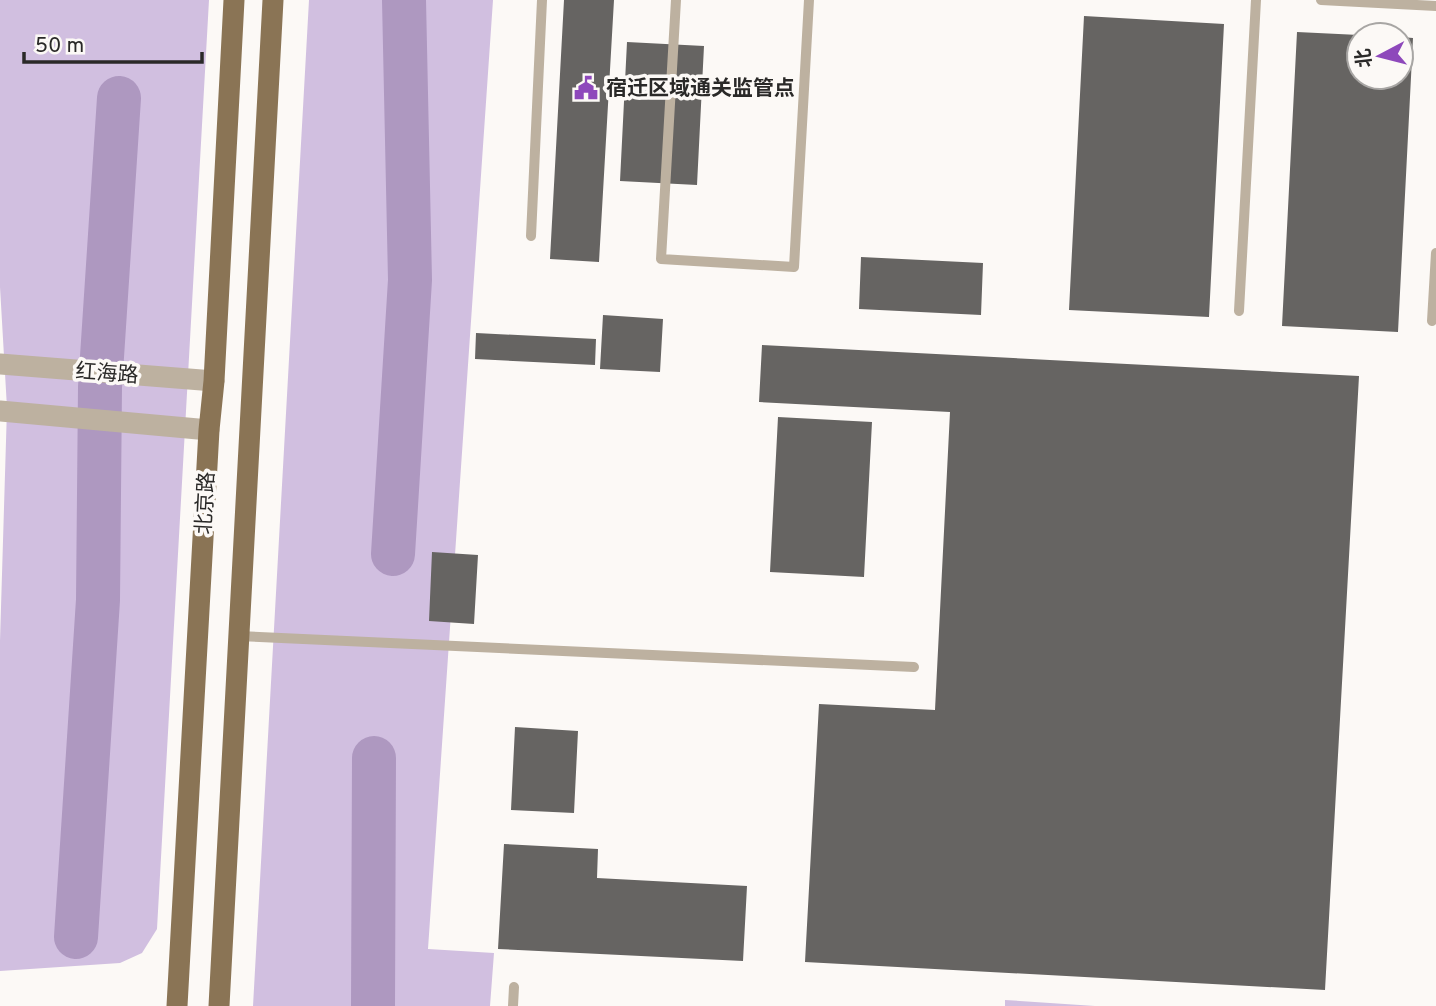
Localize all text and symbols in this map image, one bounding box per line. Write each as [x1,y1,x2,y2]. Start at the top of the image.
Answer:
scale bar [24,21,203,65]
north arrow [1345,21,1415,91]
text: 50 m [35,33,84,60]
text: 北 [1352,47,1378,69]
public building icon: 宿迁区域通关监管点 [572,74,600,102]
place label: 宿迁区域通关监管点 [606,76,795,103]
street label: 红海路 [75,359,139,390]
street label: 北京路 [191,471,222,535]

